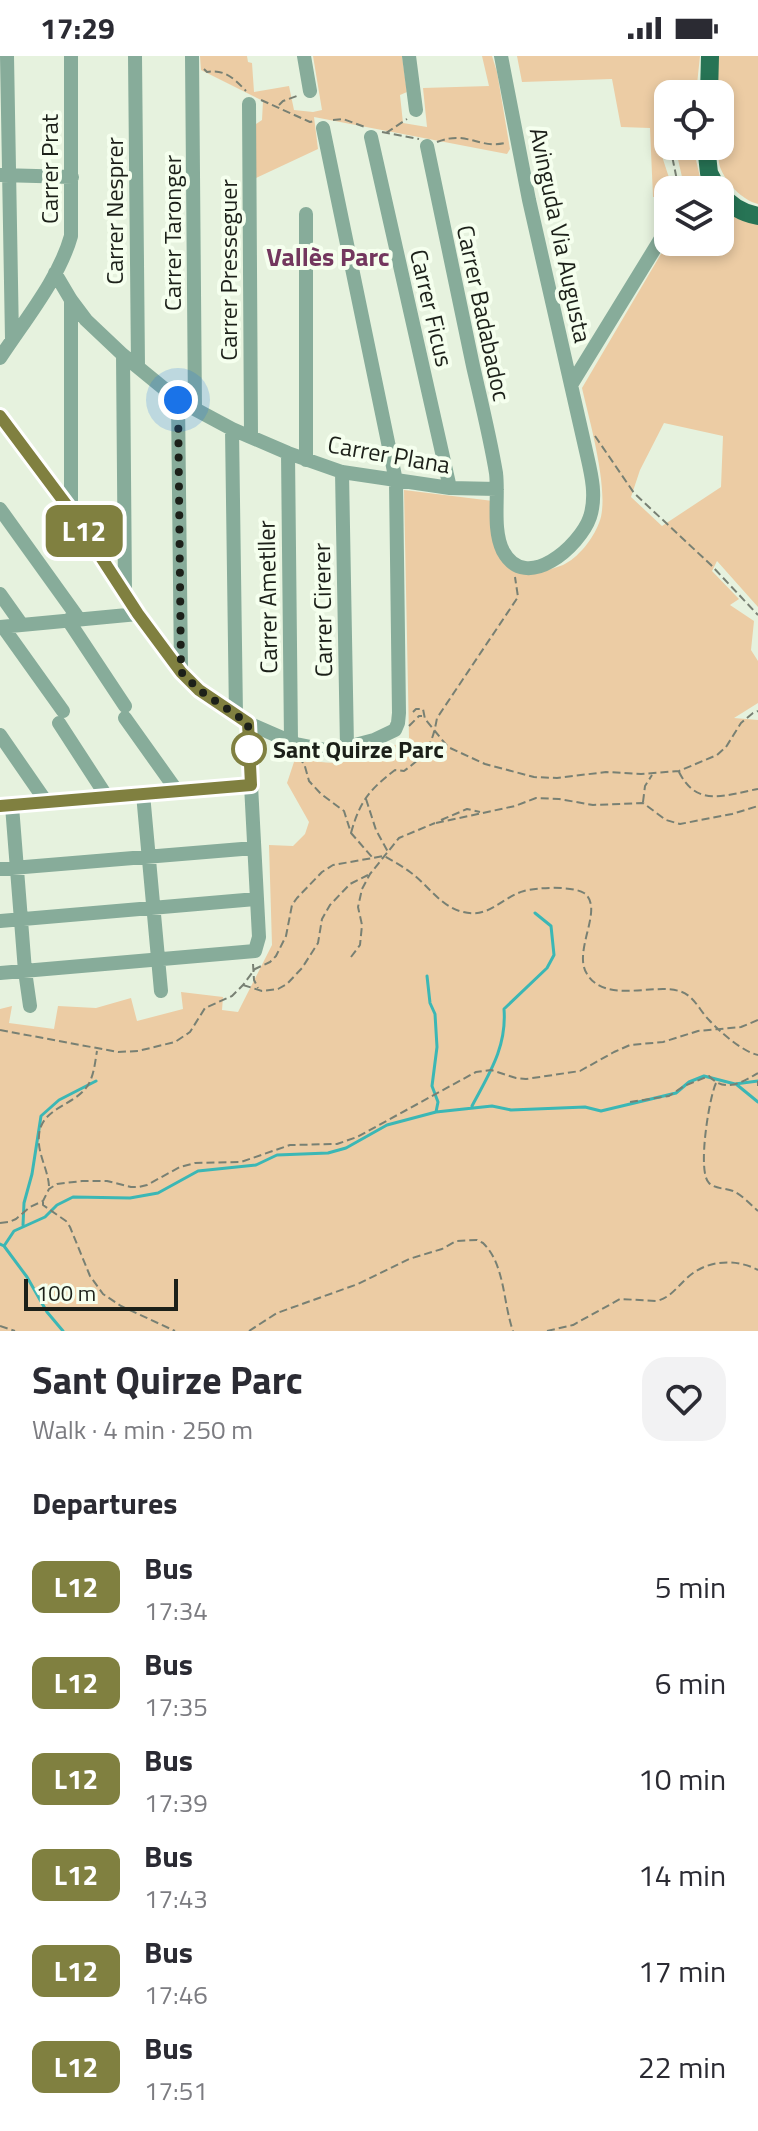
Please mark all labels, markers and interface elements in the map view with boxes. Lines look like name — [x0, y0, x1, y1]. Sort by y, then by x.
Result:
text: 17:29 — [40, 5, 115, 51]
map controls — [654, 80, 734, 256]
button: locate — [654, 80, 734, 160]
street label: Carrer Prat — [31, 113, 67, 224]
street label: Avinguda Via Augusta — [521, 124, 601, 346]
street label: Carrer Nesprer — [96, 137, 132, 285]
street label: Carrer Taronger — [154, 155, 190, 311]
button: layers — [654, 176, 734, 256]
street label: Carrer Presseguer — [210, 179, 246, 361]
street label: Carrer Badabadoc — [448, 222, 520, 404]
district label: Vallès Parc — [266, 237, 390, 276]
street label: Carrer Ficus — [401, 246, 463, 370]
your location — [158, 380, 198, 420]
street label: Carrer Plana — [325, 426, 453, 482]
line badge: L12 — [38, 505, 130, 557]
text: L12 — [62, 509, 106, 552]
street label: Carrer Ametller — [248, 520, 286, 674]
street label: Carrer Cirerer — [303, 543, 341, 677]
place label: Sant Quirze Parc — [273, 731, 444, 767]
marker: Sant Quirze Parc — [232, 732, 266, 766]
scale bar — [24, 1275, 178, 1311]
text: 100 m — [36, 1276, 96, 1310]
text: Sant Quirze Parc — [32, 1351, 303, 1409]
button: heart — [642, 1357, 726, 1441]
text: Walk · 4 min · 250 m — [32, 1410, 253, 1449]
text: Departures — [32, 1480, 177, 1526]
text: Bus — [144, 1545, 193, 1591]
text: 5 min — [655, 1564, 726, 1610]
text: L12 — [54, 1565, 98, 1608]
text: 17:34 — [144, 1591, 208, 1630]
text: Bus — [144, 1641, 193, 1687]
text: 6 min — [655, 1660, 726, 1706]
text: L12 — [54, 1661, 98, 1704]
text: 17:35 — [144, 1687, 208, 1726]
text: Bus — [144, 1737, 193, 1783]
text: 10 min — [638, 1756, 726, 1802]
text: L12 — [54, 1757, 98, 1800]
text: 17:39 — [144, 1783, 208, 1822]
text: Bus — [144, 1833, 193, 1879]
text: 14 min — [638, 1852, 726, 1898]
text: L12 — [54, 1853, 98, 1896]
text: 17:43 — [144, 1879, 208, 1918]
text: Bus — [144, 1929, 193, 1975]
text: 17 min — [638, 1948, 726, 1994]
text: L12 — [54, 1949, 98, 1992]
text: 17:46 — [144, 1975, 208, 2014]
text: Bus — [144, 2025, 193, 2071]
text: 22 min — [638, 2044, 726, 2090]
text: L12 — [54, 2045, 98, 2088]
text: 17:51 — [144, 2071, 208, 2110]

